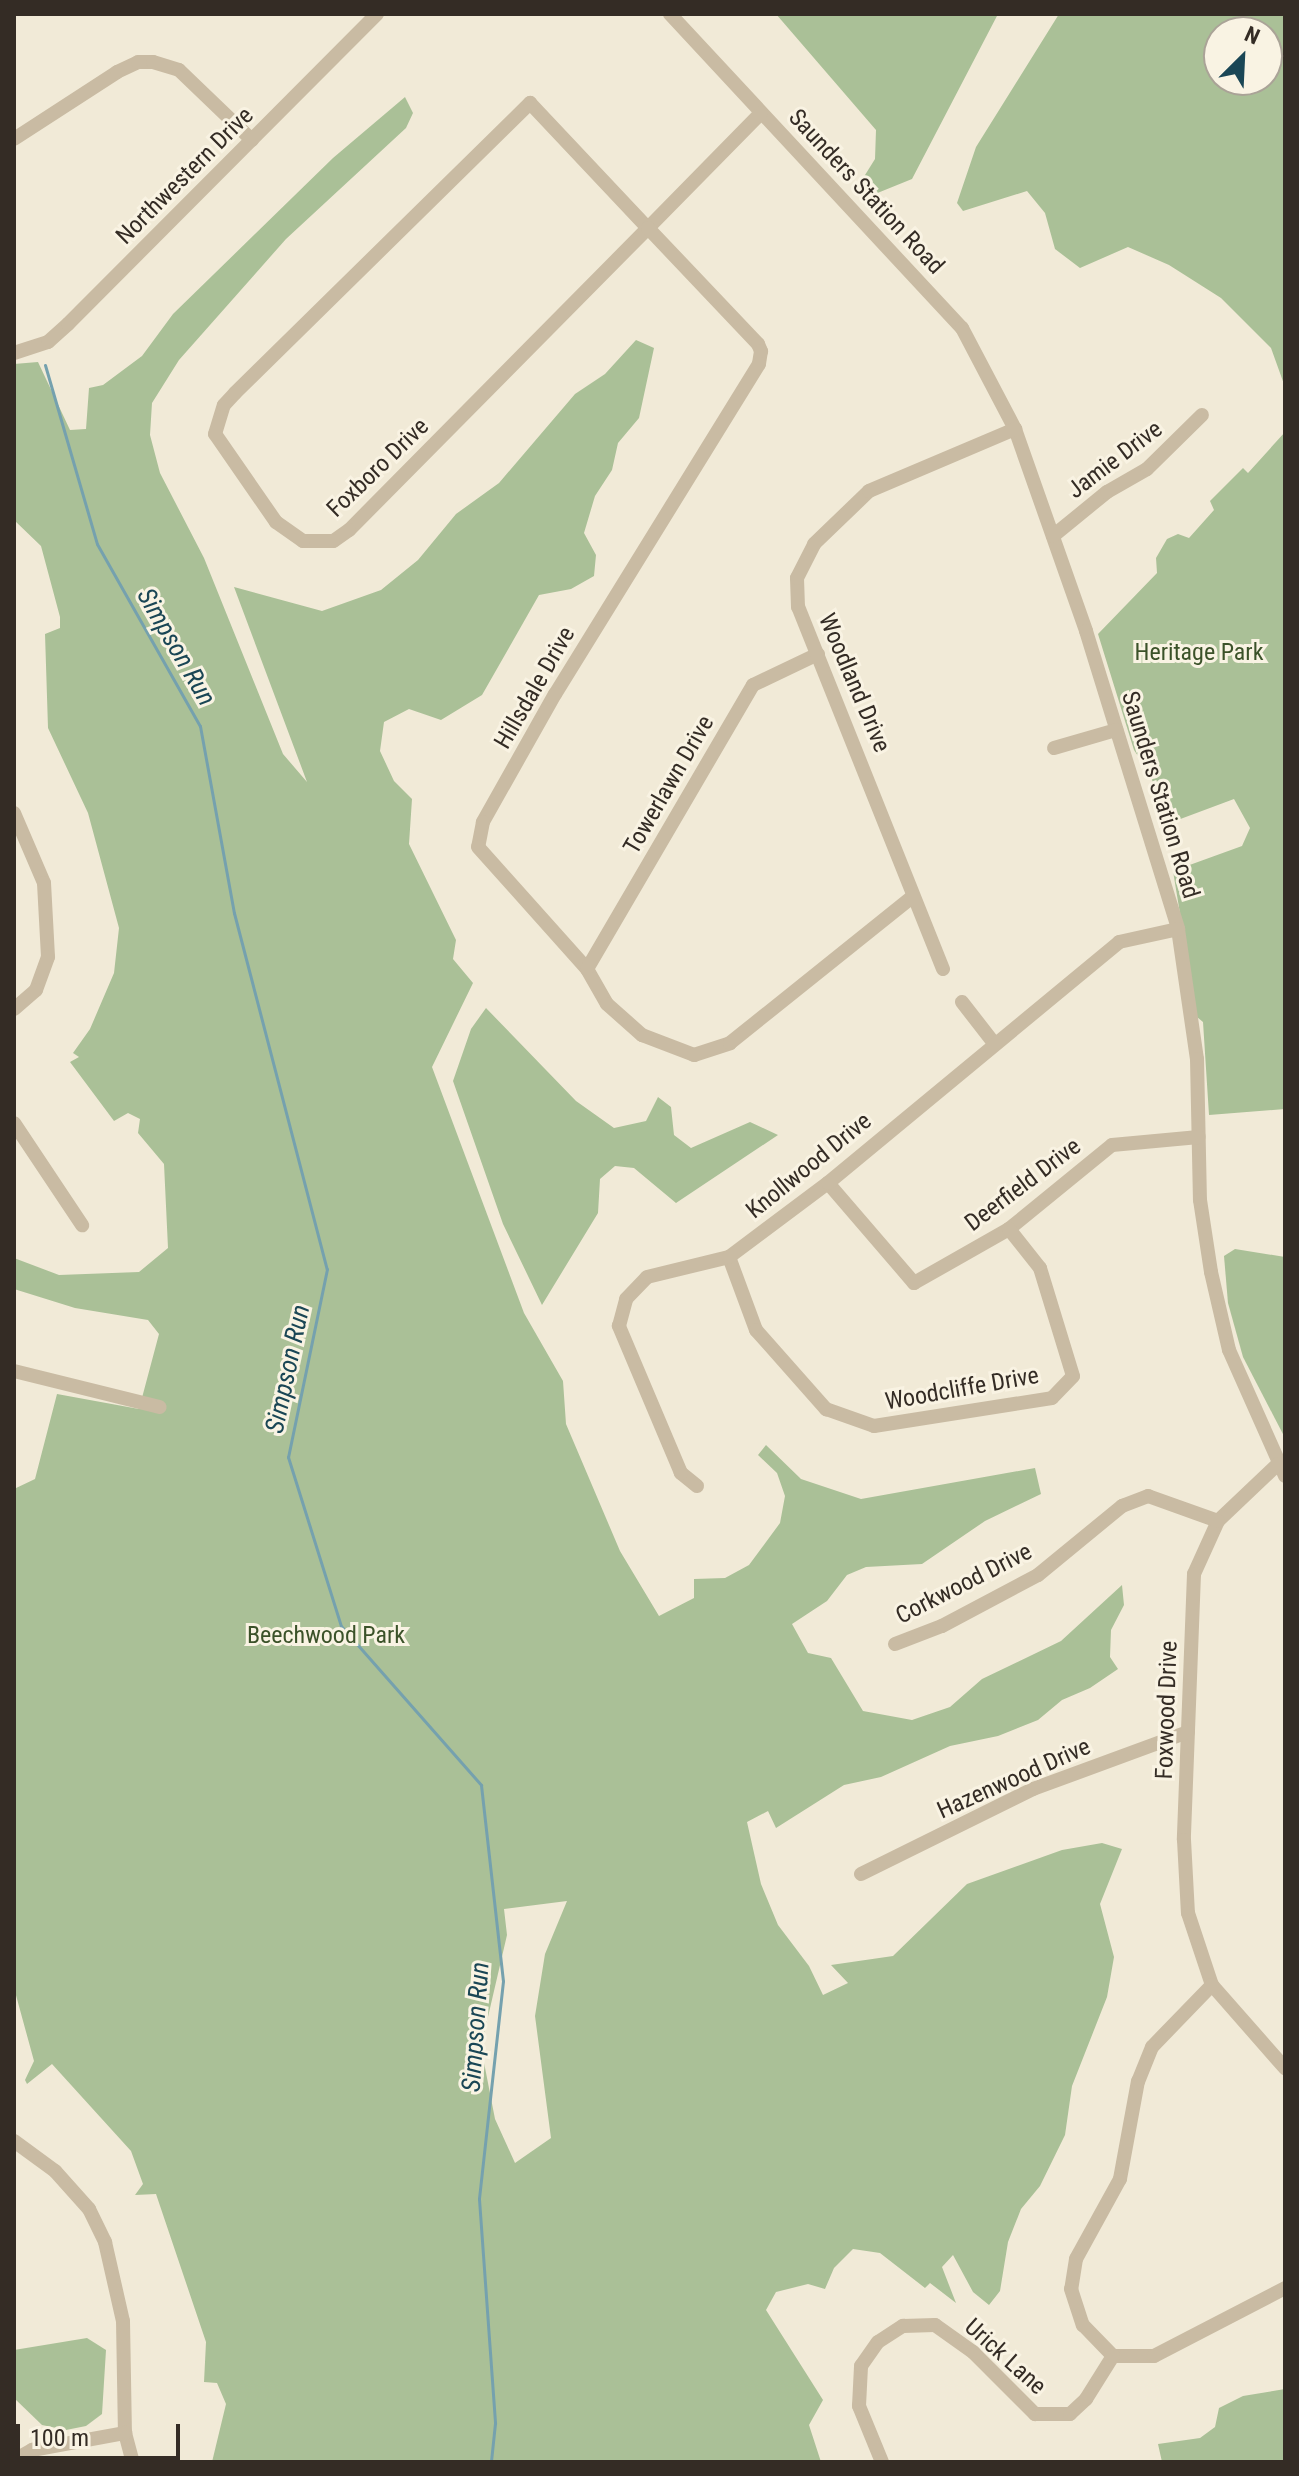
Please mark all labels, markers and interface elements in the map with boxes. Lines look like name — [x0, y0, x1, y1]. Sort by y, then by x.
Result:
north arrow — [1203, 16, 1283, 96]
text: N — [1241, 21, 1263, 50]
street label: Northwestern Drive — [110, 101, 260, 251]
street label: Saunders Station Road — [782, 104, 950, 280]
street label: Foxboro Drive — [321, 412, 435, 524]
street label: Jamie Drive — [1062, 415, 1168, 505]
water label: Simpson Run — [130, 583, 222, 711]
street label: Woodland Drive — [812, 609, 896, 757]
street label: Hillsdale Drive — [489, 622, 581, 754]
park label: Heritage Park — [1135, 639, 1263, 667]
street label: Saunders Station Road — [1115, 688, 1205, 902]
street label: Towerlawn Drive — [618, 711, 720, 859]
street label: Knollwood Drive — [741, 1107, 877, 1225]
street label: Deerfield Drive — [959, 1132, 1087, 1238]
water label: Simpson Run — [259, 1302, 317, 1436]
street label: Woodcliffe Drive — [883, 1361, 1041, 1417]
street label: Corkwood Drive — [891, 1537, 1037, 1631]
park label: Beechwood Park — [247, 1622, 405, 1650]
street label: Foxwood Drive — [1150, 1640, 1184, 1780]
street label: Hazenwood Drive — [933, 1732, 1095, 1826]
water label: Simpson Run — [456, 1961, 496, 2093]
street label: Urick Lane — [958, 2313, 1052, 2401]
scale bar — [20, 2408, 184, 2458]
text: 100 m — [30, 2424, 89, 2452]

